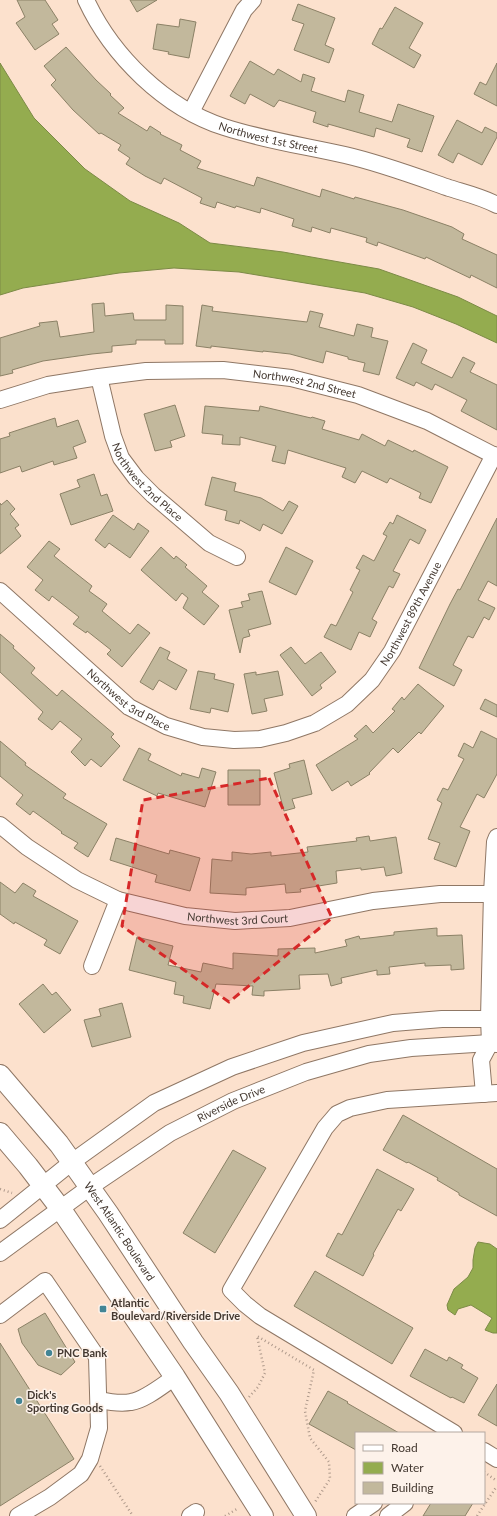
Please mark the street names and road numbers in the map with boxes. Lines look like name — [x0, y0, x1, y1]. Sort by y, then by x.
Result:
street label: Northwest 1st Street — [217, 119, 319, 155]
street label: Northwest 2nd Street — [252, 367, 357, 400]
street label: Northwest 2nd Place — [110, 441, 186, 524]
street label: Northwest 89th Avenue — [377, 559, 444, 668]
street label: Northwest 3rd Place — [85, 666, 172, 733]
street label: Northwest 3rd Court — [186, 909, 288, 927]
street label: Riverside Drive — [195, 1082, 267, 1124]
street label: West Atlantic Boulevard — [82, 1179, 158, 1283]

